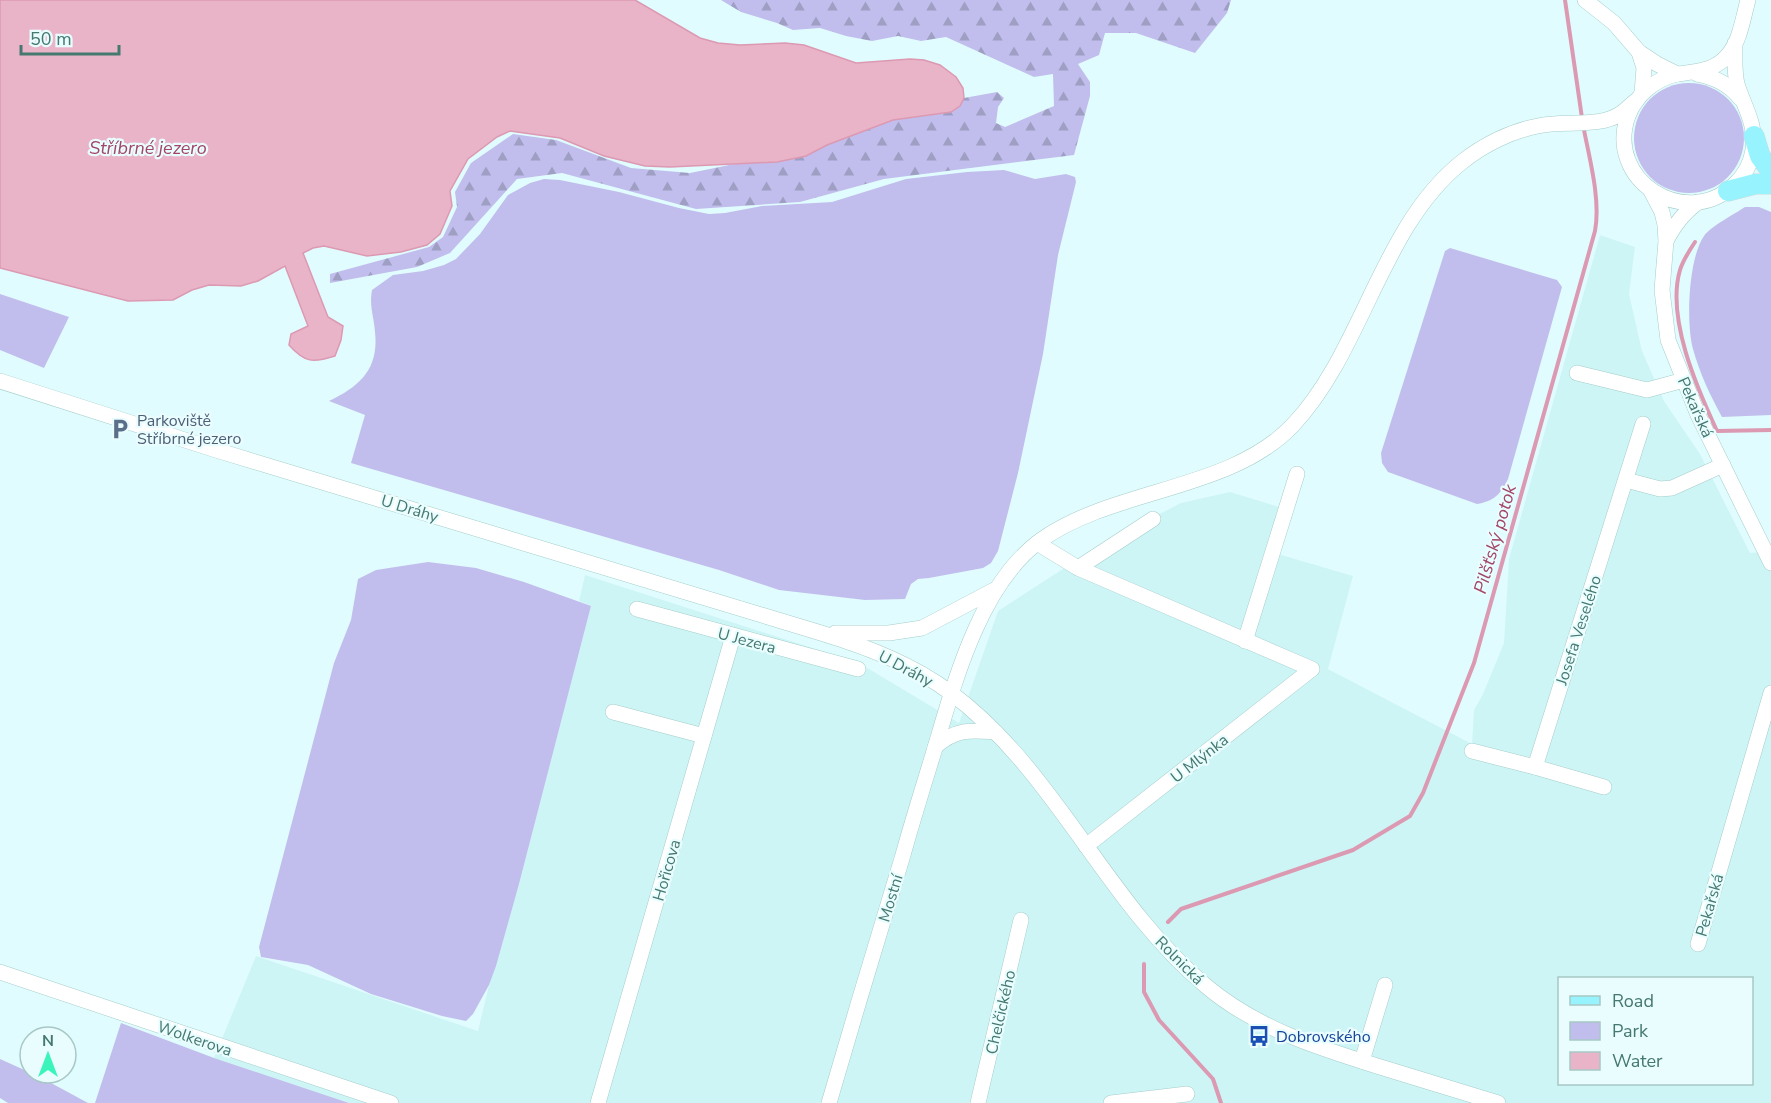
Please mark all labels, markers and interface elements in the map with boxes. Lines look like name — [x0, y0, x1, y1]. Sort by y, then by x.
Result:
scale bar — [21, 18, 118, 56]
text: 50 m — [30, 27, 72, 51]
water label: Stříbrné jezero — [89, 136, 207, 160]
street label: Pekařská — [1672, 373, 1718, 441]
place label: Parkoviště Stříbrné jezero — [137, 410, 241, 450]
parking icon: Parkoviště Stříbrné jezero — [108, 417, 132, 441]
water label: Pilšťský potok — [1468, 481, 1522, 596]
street label: U Dráhy — [378, 490, 442, 528]
street label: Josefa Veselého — [1551, 573, 1607, 689]
street label: U Jezera — [715, 623, 778, 659]
street label: U Dráhy — [874, 645, 937, 693]
street label: U Mlýnka — [1166, 729, 1233, 788]
street label: Hořicova — [648, 837, 686, 904]
street label: Mostní — [873, 871, 909, 925]
street label: Pekařská — [1691, 871, 1729, 939]
street label: Rolnická — [1150, 931, 1209, 990]
street label: Chelčického — [981, 968, 1021, 1057]
legend — [1558, 977, 1753, 1085]
text: Road — [1612, 989, 1654, 1013]
street label: Wolkerova — [154, 1016, 235, 1062]
text: Park — [1612, 1019, 1649, 1043]
bus stop icon: Dobrovského — [1247, 1024, 1271, 1048]
north arrow — [18, 1025, 78, 1085]
place label: Dobrovského — [1276, 1026, 1371, 1048]
text: N — [42, 1030, 54, 1052]
text: Water — [1612, 1049, 1663, 1073]

